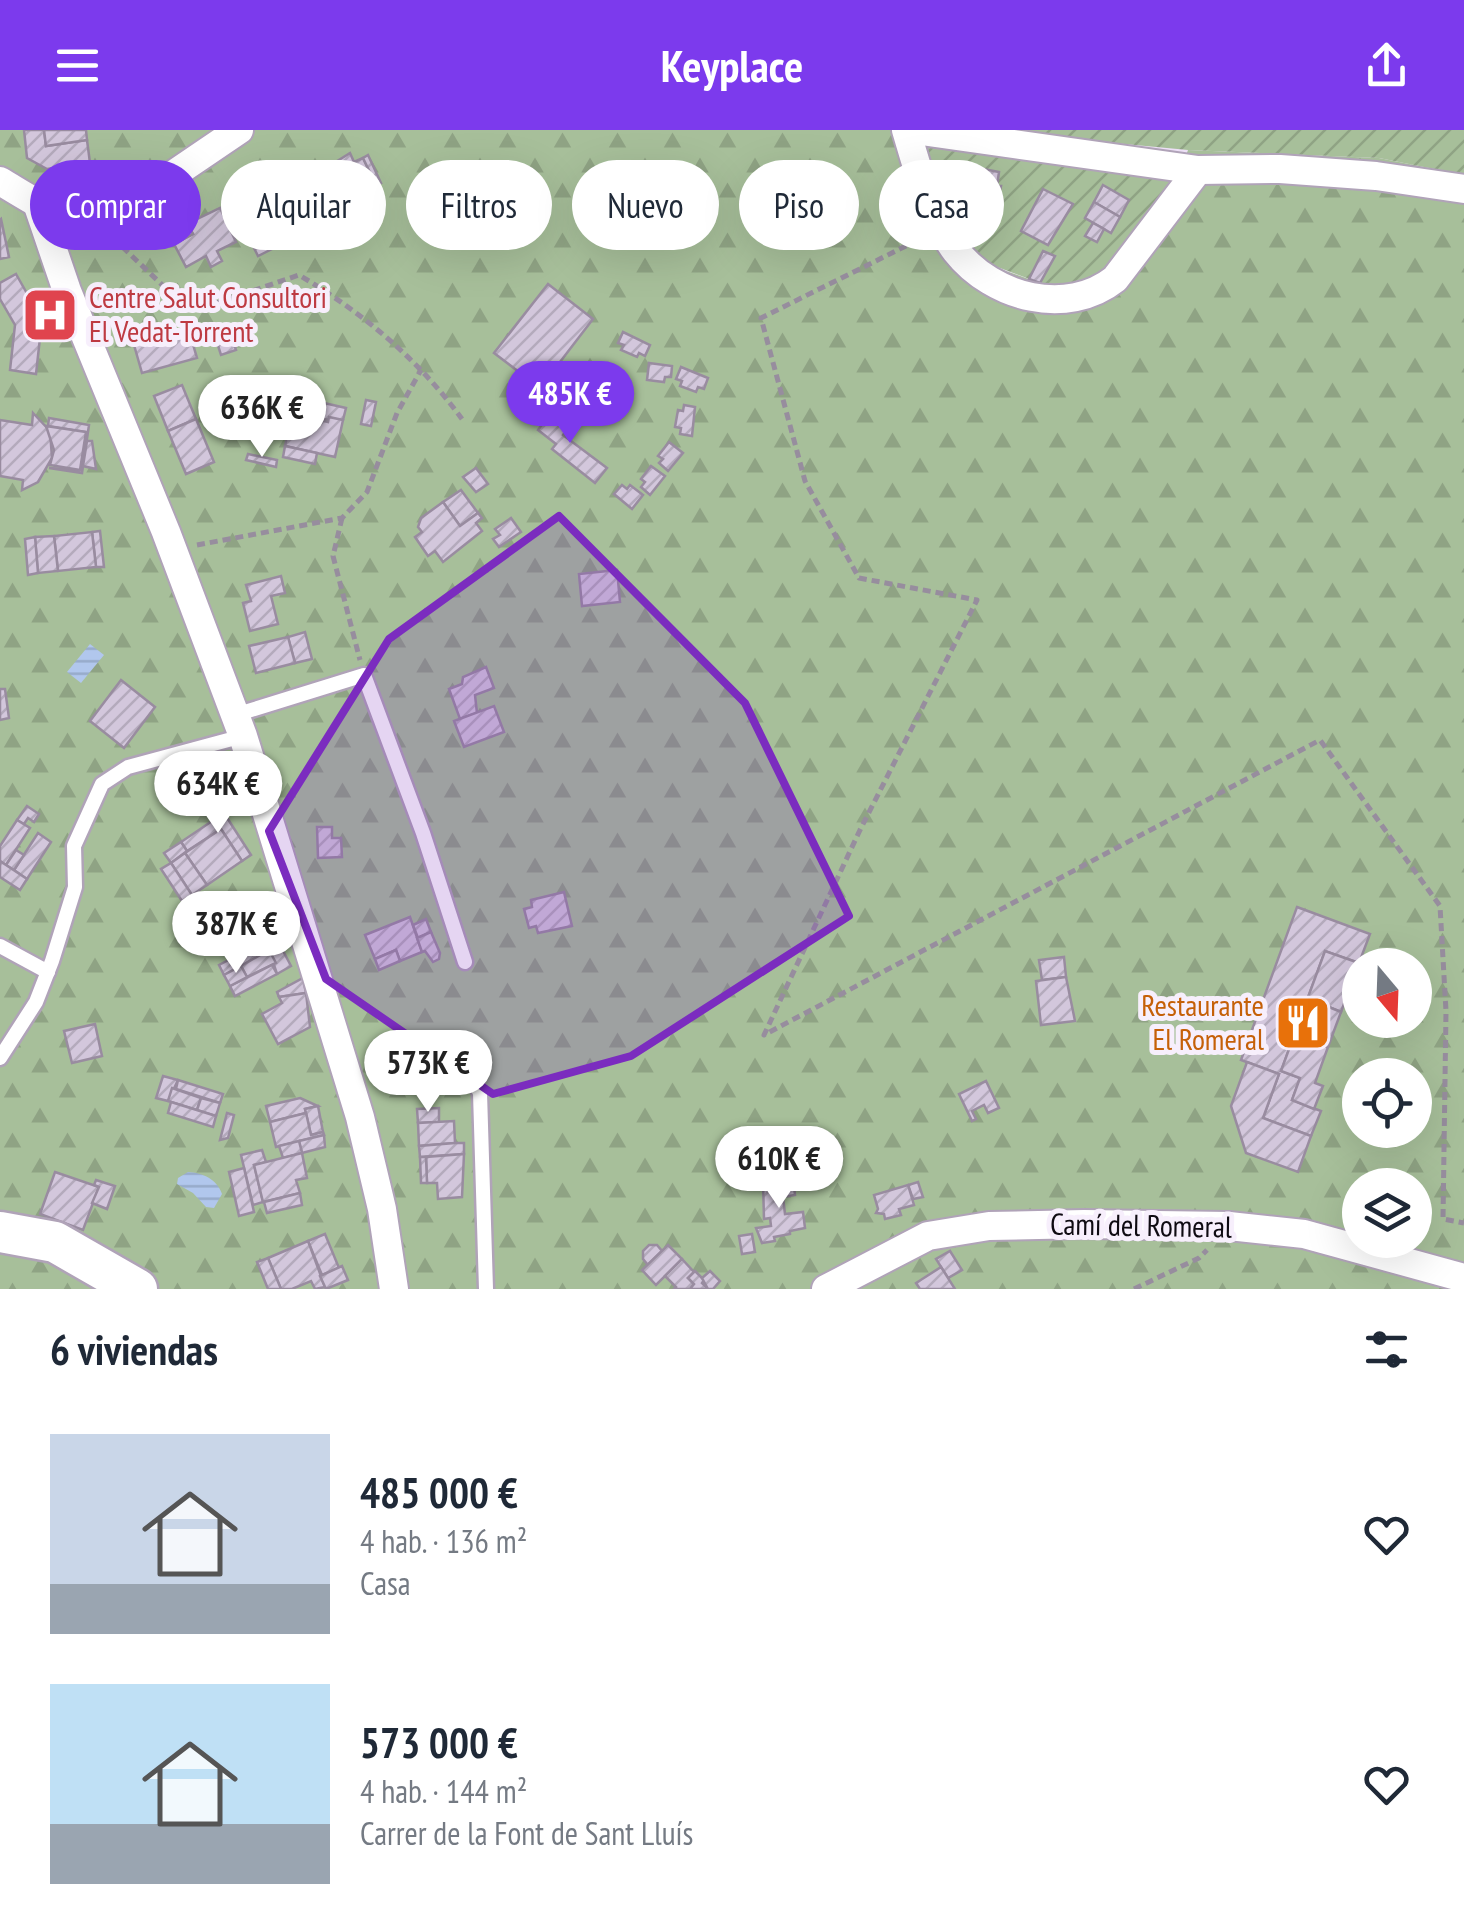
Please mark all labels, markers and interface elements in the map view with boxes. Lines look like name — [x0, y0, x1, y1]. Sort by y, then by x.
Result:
text: Keyplace — [661, 36, 803, 94]
icon: menu — [50, 38, 105, 93]
icon: share — [1359, 38, 1414, 93]
chip: Comprar — [30, 160, 201, 250]
chip: Alquilar — [221, 160, 386, 250]
chip: Filtros — [406, 160, 552, 250]
chip: Nuevo — [572, 160, 719, 250]
chip: Piso — [739, 160, 859, 250]
chip: Casa — [879, 160, 1004, 250]
place label: Centre Salut Consultori El Vedat-Torrent — [89, 277, 327, 350]
hospital icon: Centre Salut Consultori El Vedat-Torrent — [20, 285, 80, 345]
pin: 485K € — [489, 361, 651, 446]
text: 485K € — [528, 372, 612, 414]
pin: 636K € — [181, 375, 343, 460]
text: 636K € — [220, 386, 304, 428]
pin: 634K € — [137, 751, 299, 836]
text: 634K € — [176, 762, 260, 804]
pin: 387K € — [155, 891, 317, 976]
text: 387K € — [194, 902, 278, 944]
north arrow — [1342, 948, 1432, 1038]
map controls — [1342, 948, 1432, 1258]
place label: Restaurante El Romeral — [1141, 985, 1264, 1058]
restaurant icon: Restaurante El Romeral — [1273, 993, 1333, 1053]
pin: 573K € — [347, 1030, 509, 1115]
text: 573K € — [386, 1041, 470, 1083]
button: locate — [1342, 1058, 1432, 1148]
pin: 610K € — [698, 1126, 860, 1211]
text: 610K € — [737, 1137, 821, 1179]
button: layers — [1342, 1168, 1432, 1258]
street label: Camí del Romeral — [1050, 1203, 1232, 1246]
text: 6 viviendas — [50, 1322, 218, 1377]
icon: filters — [1359, 1322, 1414, 1377]
text: 485 000 € — [360, 1465, 518, 1520]
icon: home — [130, 1474, 250, 1594]
icon: heart — [1359, 1507, 1414, 1562]
text: 4 hab. · 136 m² — [360, 1520, 527, 1562]
text: Casa — [360, 1562, 411, 1604]
text: 573 000 € — [360, 1715, 518, 1770]
icon: home — [130, 1724, 250, 1844]
icon: heart — [1359, 1757, 1414, 1812]
text: 4 hab. · 144 m² — [360, 1770, 527, 1812]
text: Carrer de la Font de Sant Lluís — [360, 1812, 693, 1854]

